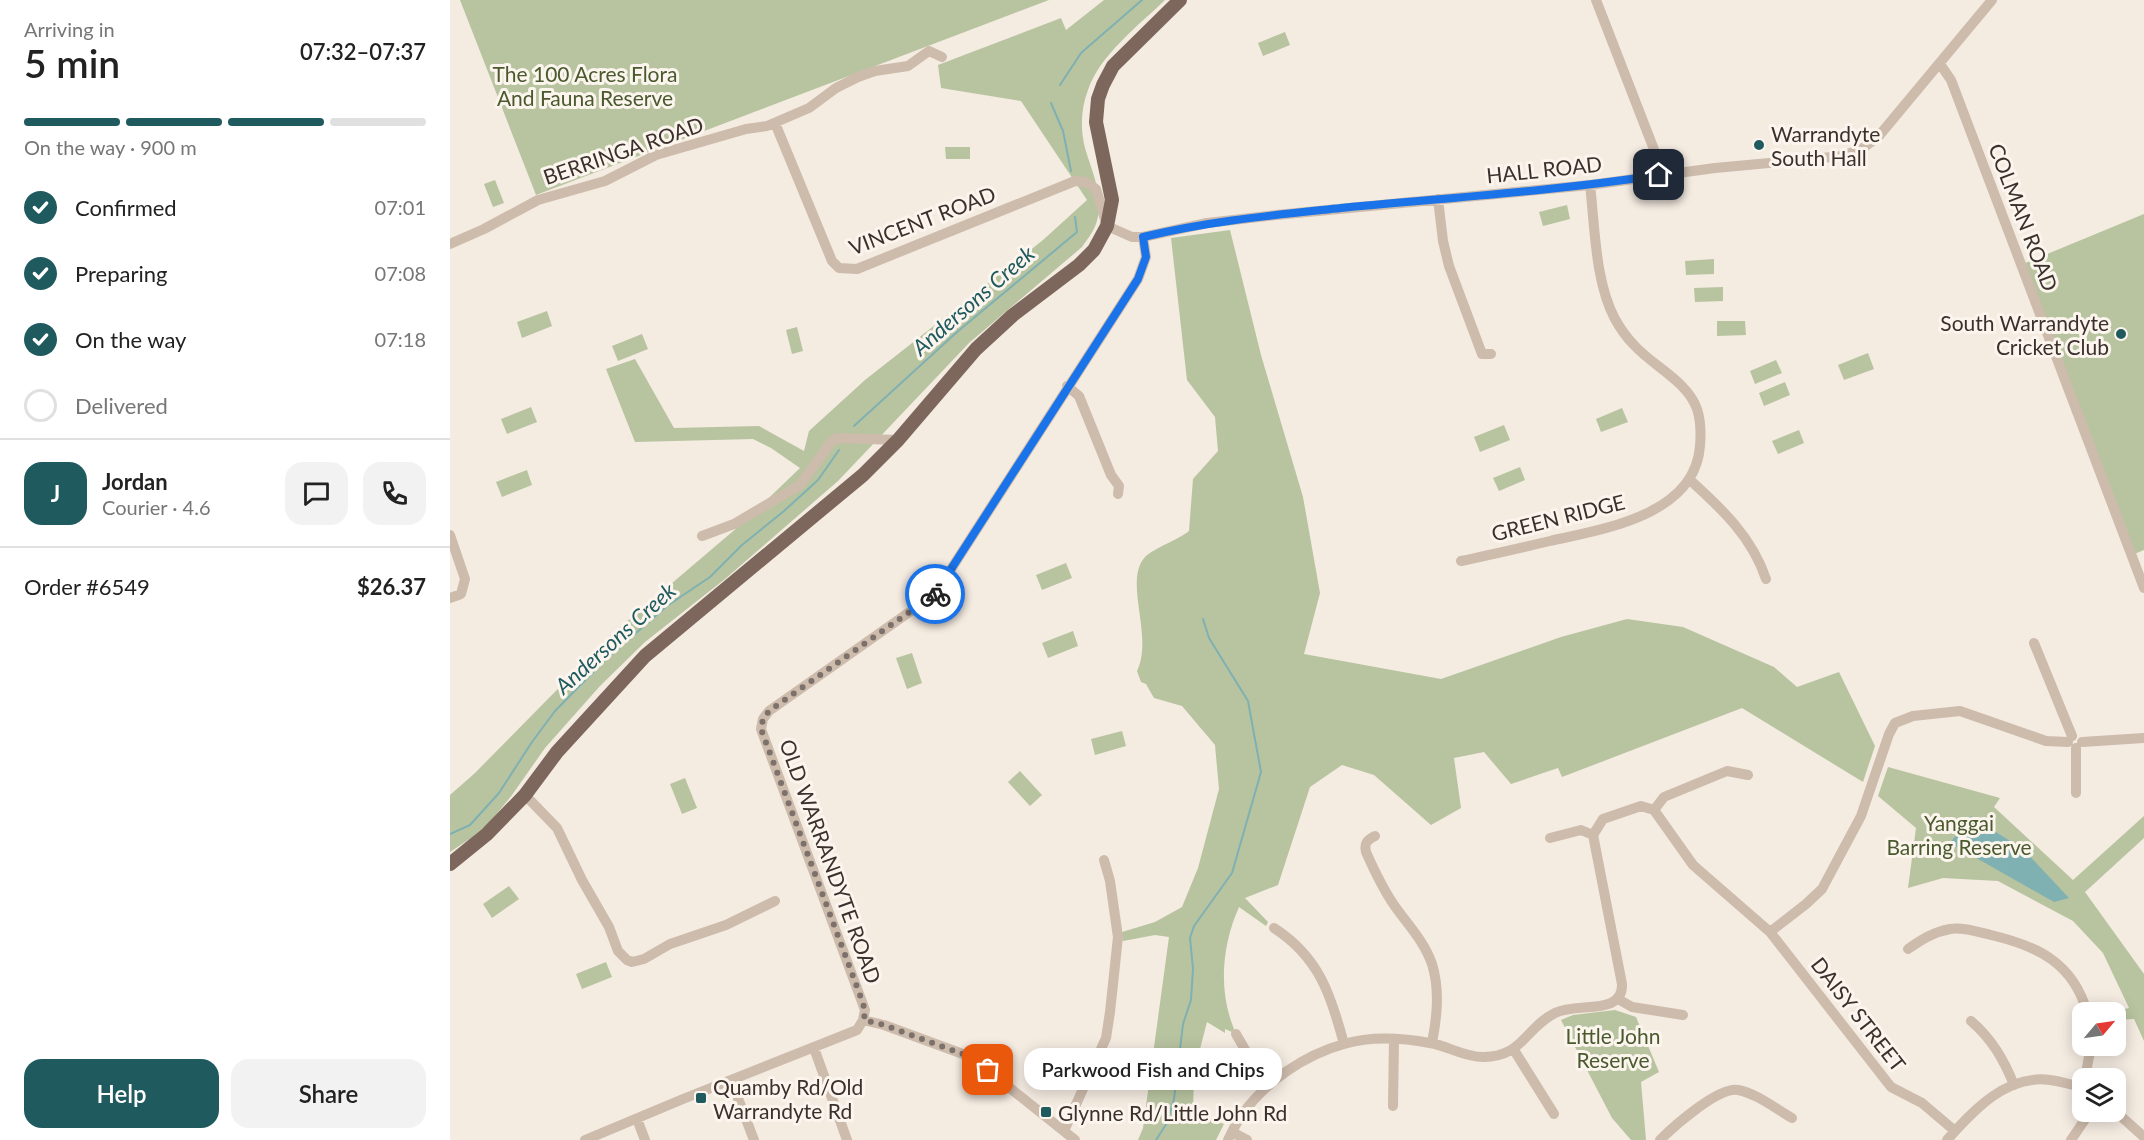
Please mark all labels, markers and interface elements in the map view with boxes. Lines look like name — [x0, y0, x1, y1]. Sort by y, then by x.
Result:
text: Arriving in — [24, 17, 115, 41]
text: 07:32–07:37 — [300, 38, 426, 65]
text: 5 min — [24, 40, 120, 86]
park label: The 100 Acres Flora And Fauna Reserve — [493, 61, 677, 110]
street label: BERRINGA ROAD — [540, 111, 706, 189]
place label: Warrandyte South Hall — [1771, 121, 1880, 170]
text: On the way · 900 m — [24, 135, 197, 159]
marker: Warrandyte South Hall — [1752, 138, 1766, 152]
street label: COLMAN ROAD — [1984, 140, 2064, 294]
pin — [1633, 149, 1684, 200]
street label: HALL ROAD — [1485, 150, 1603, 188]
icon: home — [1642, 158, 1675, 191]
street label: VINCENT ROAD — [845, 181, 999, 259]
icon: check — [24, 191, 57, 224]
text: Confirmed — [75, 194, 177, 221]
text: 07:01 — [375, 195, 426, 219]
water label: Andersons Creek — [906, 239, 1040, 361]
icon: check — [24, 257, 57, 290]
text: Preparing — [75, 260, 167, 287]
text: 07:08 — [375, 261, 426, 285]
place label: South Warrandyte Cricket Club — [1940, 310, 2109, 359]
icon: check — [24, 323, 57, 356]
text: On the way — [75, 326, 186, 353]
text: 07:18 — [375, 327, 426, 351]
marker: South Warrandyte Cricket Club — [2114, 327, 2128, 341]
text: Delivered — [75, 392, 168, 419]
button: chat — [285, 462, 348, 525]
button: phone — [363, 462, 426, 525]
text: Jordan — [102, 468, 168, 495]
text: J — [51, 480, 60, 507]
street label: GREEN RIDGE — [1489, 488, 1627, 546]
text: Courier · 4.6 — [102, 495, 211, 519]
courier — [905, 564, 965, 624]
text: Order #6549 — [24, 573, 150, 600]
text: $26.37 — [357, 573, 426, 600]
water label: Andersons Creek — [548, 576, 681, 700]
icon: bike — [919, 578, 952, 611]
street label: OLD WARRANDYTE ROAD — [775, 735, 887, 987]
park label: Yanggai Barring Reserve — [1886, 810, 2032, 859]
street label: DAISY STREET — [1807, 952, 1912, 1077]
north arrow — [2072, 1002, 2126, 1056]
map controls — [2072, 1002, 2126, 1122]
park label: Little John Reserve — [1566, 1023, 1660, 1072]
pin — [962, 1044, 1013, 1095]
callout: Parkwood Fish and Chips — [1024, 1049, 1282, 1091]
icon: bag — [971, 1053, 1004, 1086]
text: Parkwood Fish and Chips — [1042, 1057, 1264, 1081]
button: Help — [24, 1059, 219, 1128]
button: Share — [231, 1059, 426, 1128]
button: layers — [2072, 1068, 2126, 1122]
place label: Quamby Rd/Old Warrandyte Rd — [713, 1074, 863, 1123]
marker: Quamby Rd/Old Warrandyte Rd — [694, 1091, 708, 1105]
place label: Glynne Rd/Little John Rd — [1058, 1100, 1287, 1125]
marker: Glynne Rd/Little John Rd — [1039, 1105, 1053, 1119]

